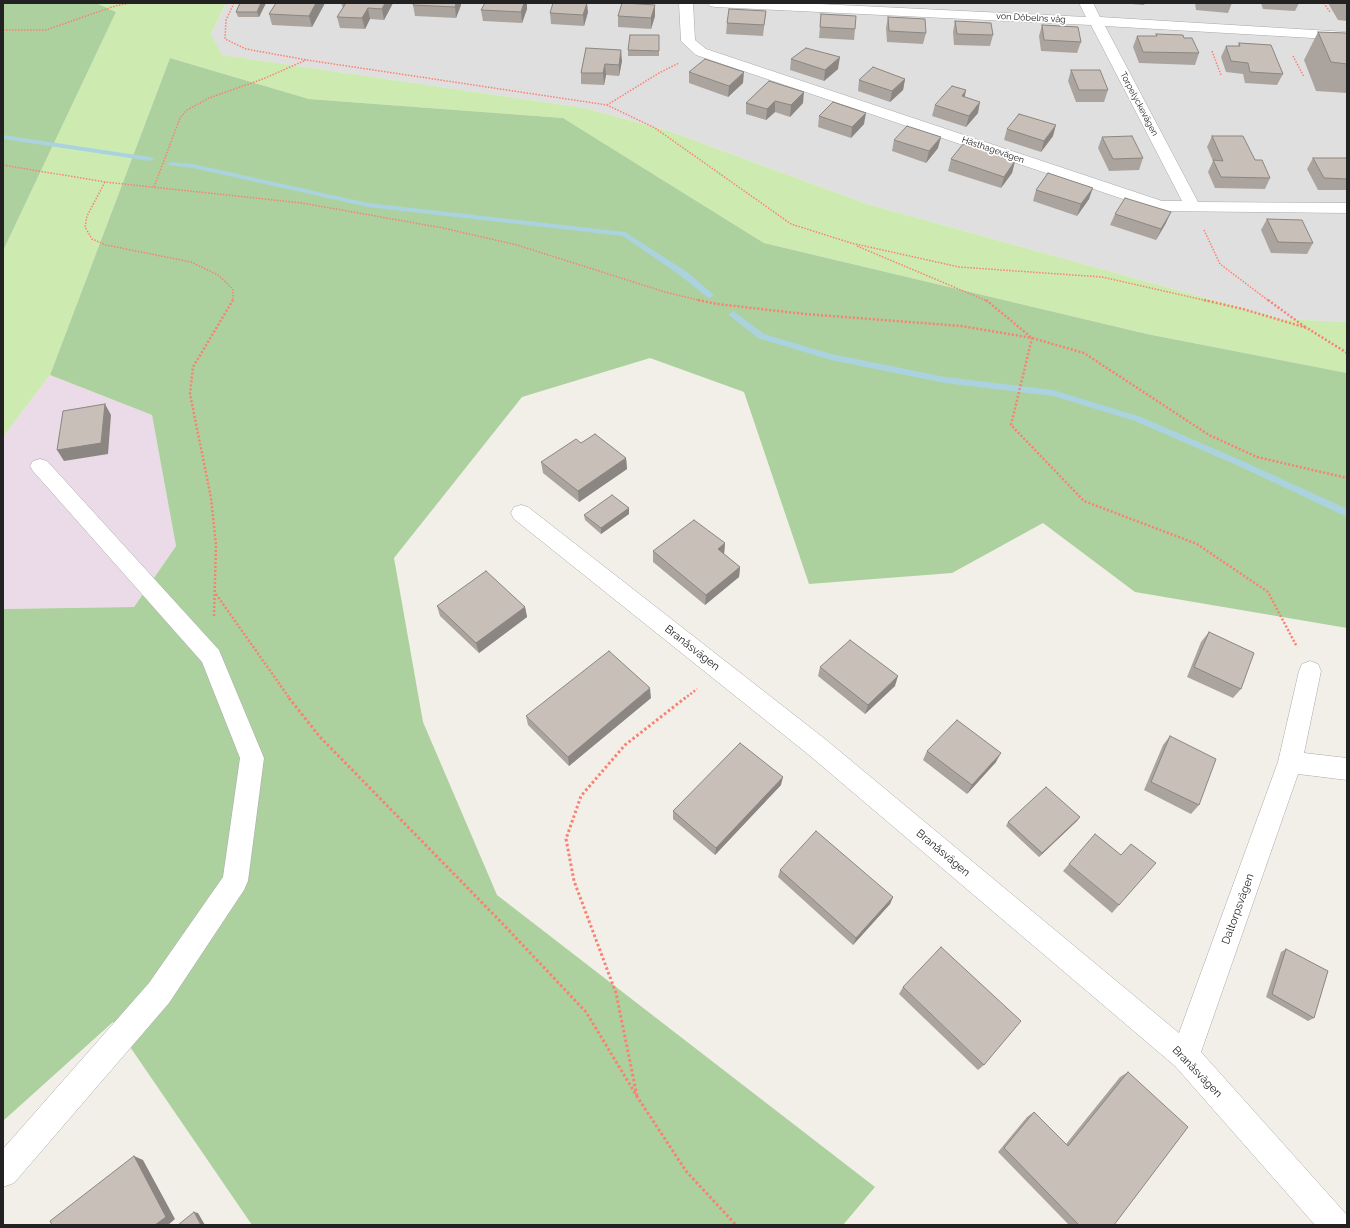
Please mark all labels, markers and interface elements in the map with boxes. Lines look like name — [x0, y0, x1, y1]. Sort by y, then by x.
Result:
street label: von Döbelns väg — [996, 11, 1066, 25]
street label: Torpelyckevägen — [1118, 70, 1160, 138]
street label: Hästhagevägen — [960, 134, 1026, 166]
street label: Branåsvägen — [662, 622, 722, 674]
street label: Branåsvägen — [913, 827, 973, 879]
street label: Daltorpsvägen — [1219, 872, 1257, 946]
street label: Branåsvägen — [1169, 1044, 1225, 1100]

